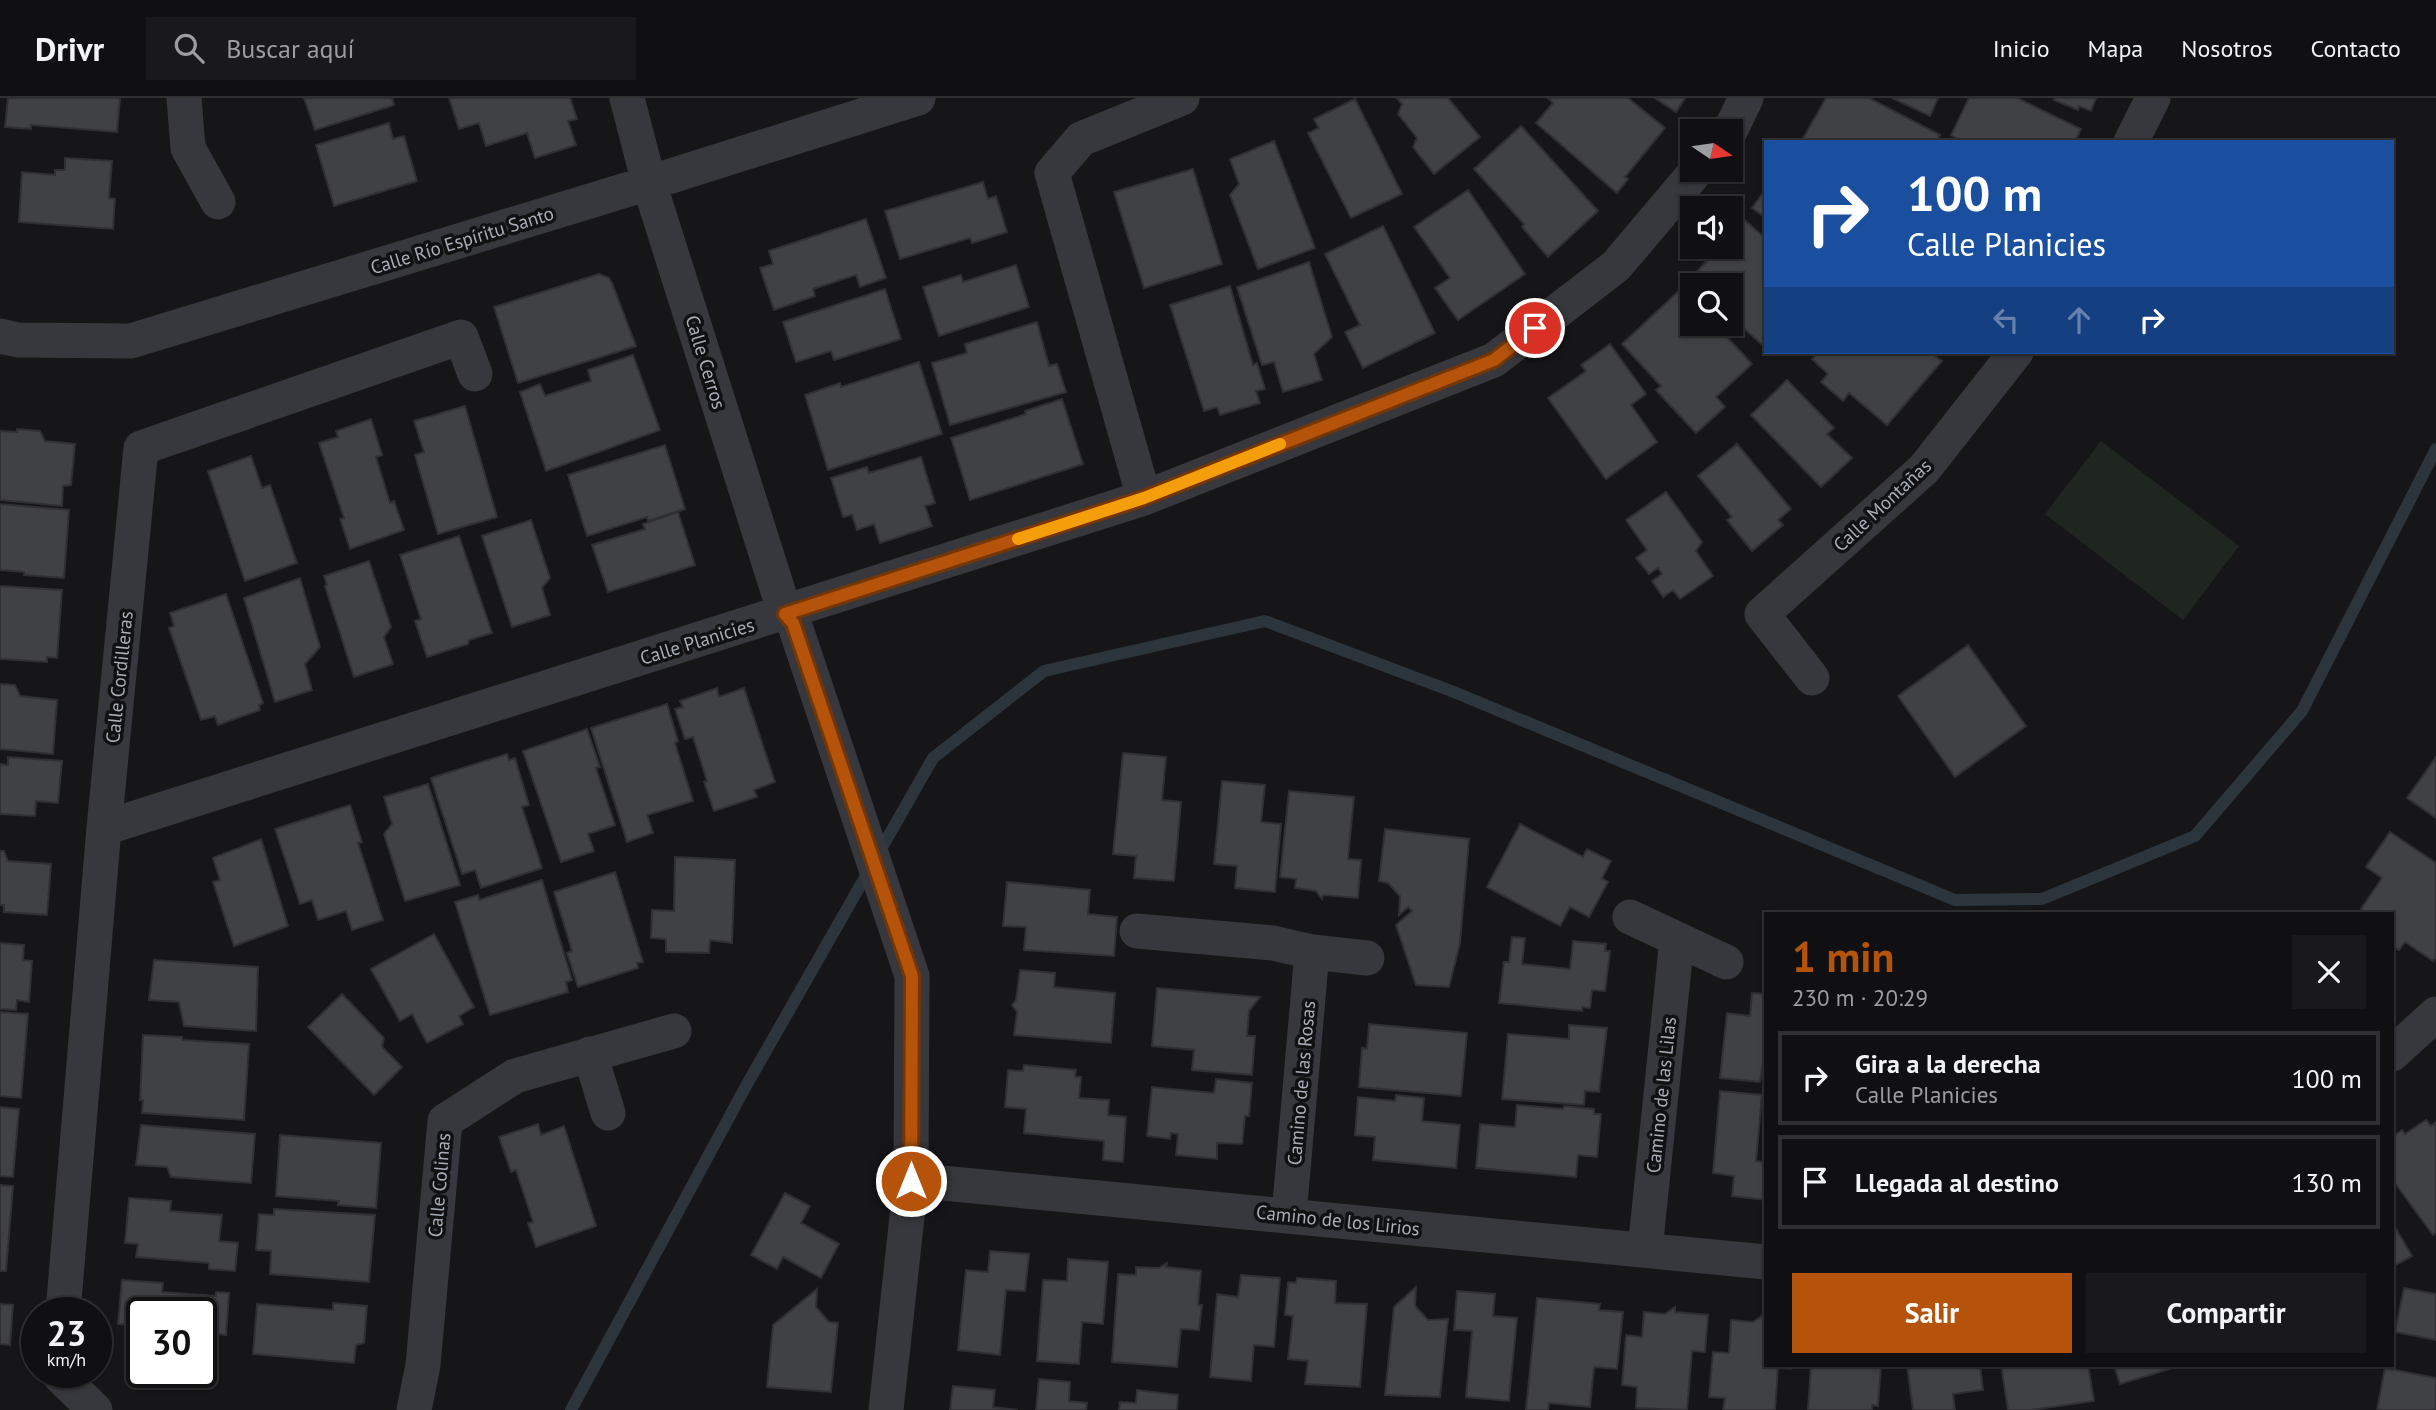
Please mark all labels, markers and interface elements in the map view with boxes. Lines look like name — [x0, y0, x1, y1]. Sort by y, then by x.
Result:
search box — [146, 17, 636, 80]
text: Drivr — [35, 27, 104, 70]
icon: search — [170, 29, 208, 67]
text: Buscar aquí — [226, 32, 355, 65]
text: Inicio — [1993, 33, 2050, 64]
text: Mapa — [2088, 33, 2143, 64]
text: Nosotros — [2181, 33, 2273, 64]
text: Contacto — [2311, 33, 2401, 64]
north arrow — [1680, 119, 1743, 182]
map controls — [1680, 119, 1743, 336]
text: 100 m — [1907, 161, 2042, 225]
icon: right — [1792, 168, 1883, 259]
button: sound — [1680, 196, 1743, 259]
street label: Calle Río Espíritu Santo — [367, 201, 557, 279]
text: Calle Planicies — [1907, 223, 2106, 265]
button: search — [1680, 273, 1743, 336]
pin — [1505, 298, 1565, 358]
icon: left — [1987, 301, 2025, 339]
icon: ahead — [2060, 301, 2098, 339]
icon: right — [2133, 301, 2171, 339]
icon: arrive — [1516, 309, 1554, 347]
street label: Calle Cerros — [680, 312, 732, 412]
street label: Calle Montañas — [1828, 454, 1936, 556]
street label: Calle Cordilleras — [100, 610, 138, 744]
street label: Calle Planicies — [637, 612, 757, 670]
text: 1 min — [1792, 929, 1894, 984]
button: close — [2292, 935, 2366, 1009]
text: 230 m · 20:29 — [1792, 983, 1928, 1012]
street label: Camino de las Rosas — [1282, 1000, 1320, 1166]
street label: Camino de las Lilas — [1641, 1016, 1681, 1174]
text: Gira a la derecha — [1855, 1047, 2041, 1080]
icon: right — [1796, 1059, 1834, 1097]
text: 100 m — [2291, 1062, 2362, 1095]
text: Calle Planicies — [1855, 1080, 1998, 1109]
street label: Calle Colinas — [422, 1132, 456, 1238]
position arrow — [874, 1144, 948, 1218]
icon: arrive — [1796, 1163, 1834, 1201]
text: Llegada al destino — [1855, 1166, 2059, 1199]
text: 130 m — [2291, 1166, 2362, 1199]
street label: Camino de los Lirios — [1255, 1199, 1421, 1241]
button: Salir — [1792, 1273, 2072, 1353]
button: Compartir — [2086, 1273, 2366, 1353]
speed limit sign: 30 — [126, 1297, 217, 1388]
text: 23 — [47, 1310, 86, 1356]
text: km/h — [47, 1348, 86, 1371]

